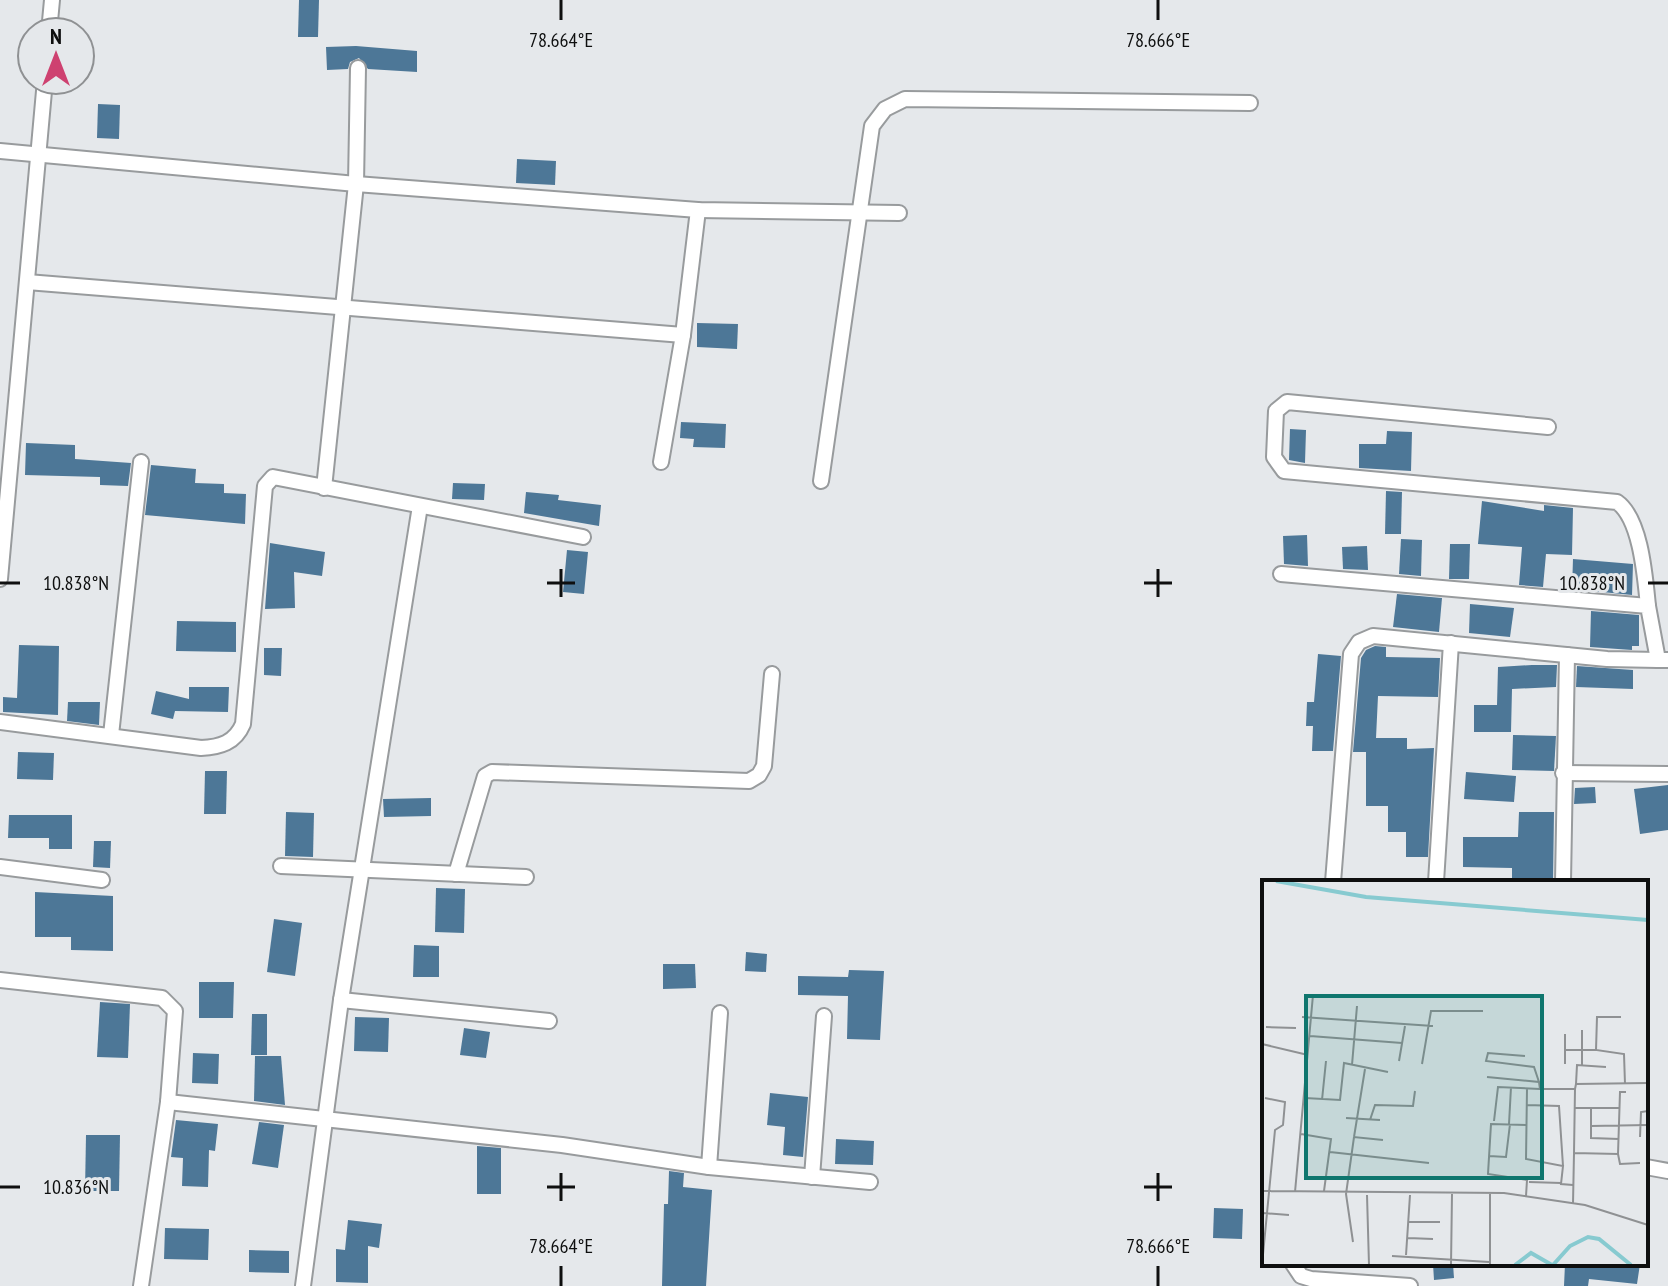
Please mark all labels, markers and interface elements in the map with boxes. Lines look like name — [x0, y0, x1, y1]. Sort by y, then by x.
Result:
north arrow — [16, 16, 96, 96]
text: N — [50, 22, 62, 50]
text: 78.664°E — [529, 27, 593, 53]
text: 78.666°E — [1126, 27, 1190, 53]
text: 10.838°N — [43, 570, 109, 596]
text: 10.838°N — [1559, 570, 1625, 596]
inset map — [1262, 880, 1648, 1266]
text: 10.836°N — [43, 1174, 109, 1200]
text: 78.664°E — [529, 1233, 593, 1259]
text: 78.666°E — [1126, 1233, 1190, 1259]

